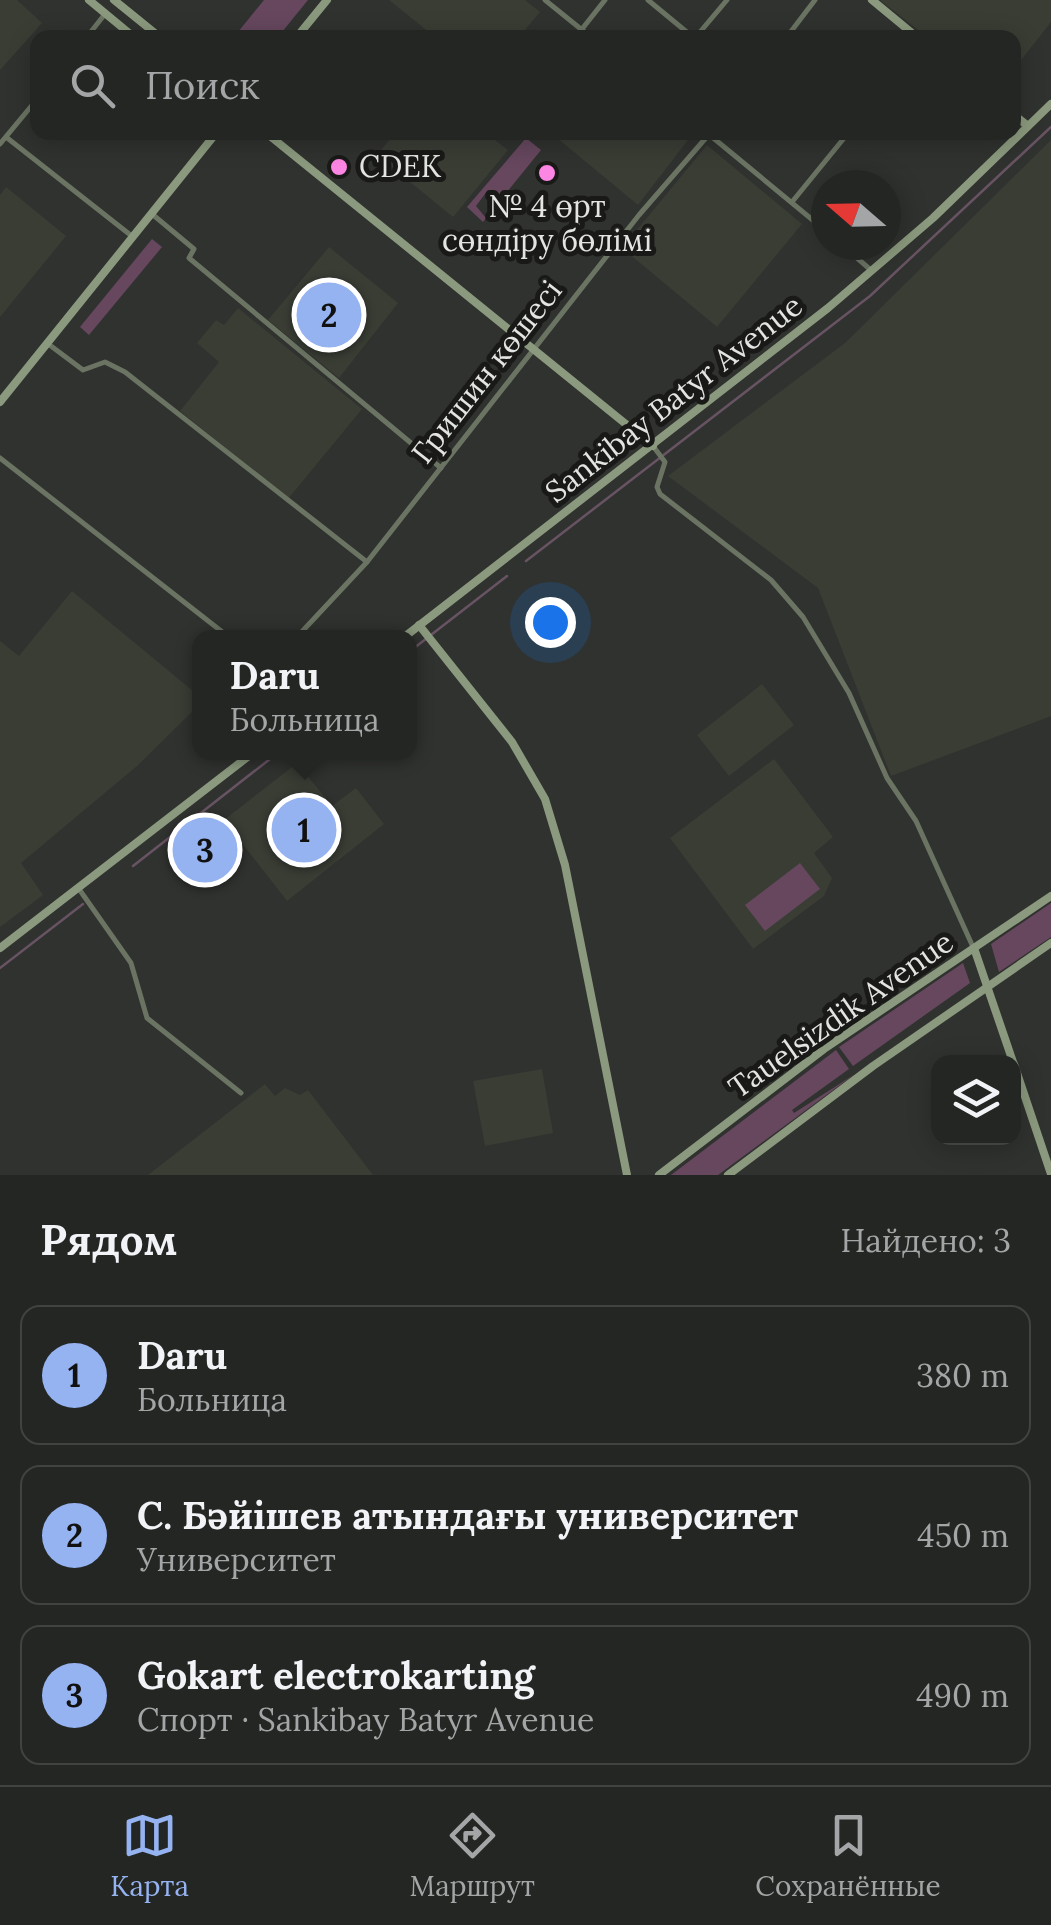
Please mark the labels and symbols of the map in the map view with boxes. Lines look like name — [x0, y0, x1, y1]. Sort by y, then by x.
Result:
place label: CDEK — [359, 147, 442, 185]
marker: CDEK — [328, 156, 350, 178]
marker: № 4 өрт сөндіру бөлімі — [536, 162, 558, 184]
north arrow — [811, 170, 901, 260]
place label: № 4 өрт сөндіру бөлімі — [442, 187, 652, 260]
street label: Гришин көшесі — [403, 272, 570, 471]
pin: 2 — [296, 278, 362, 352]
street label: Sankibay Batyr Avenue — [537, 286, 810, 511]
your location — [525, 597, 576, 648]
pin: 1 — [272, 792, 336, 868]
pin: 3 — [172, 812, 238, 888]
street label: Tauelsizdik Avenue — [721, 922, 960, 1106]

